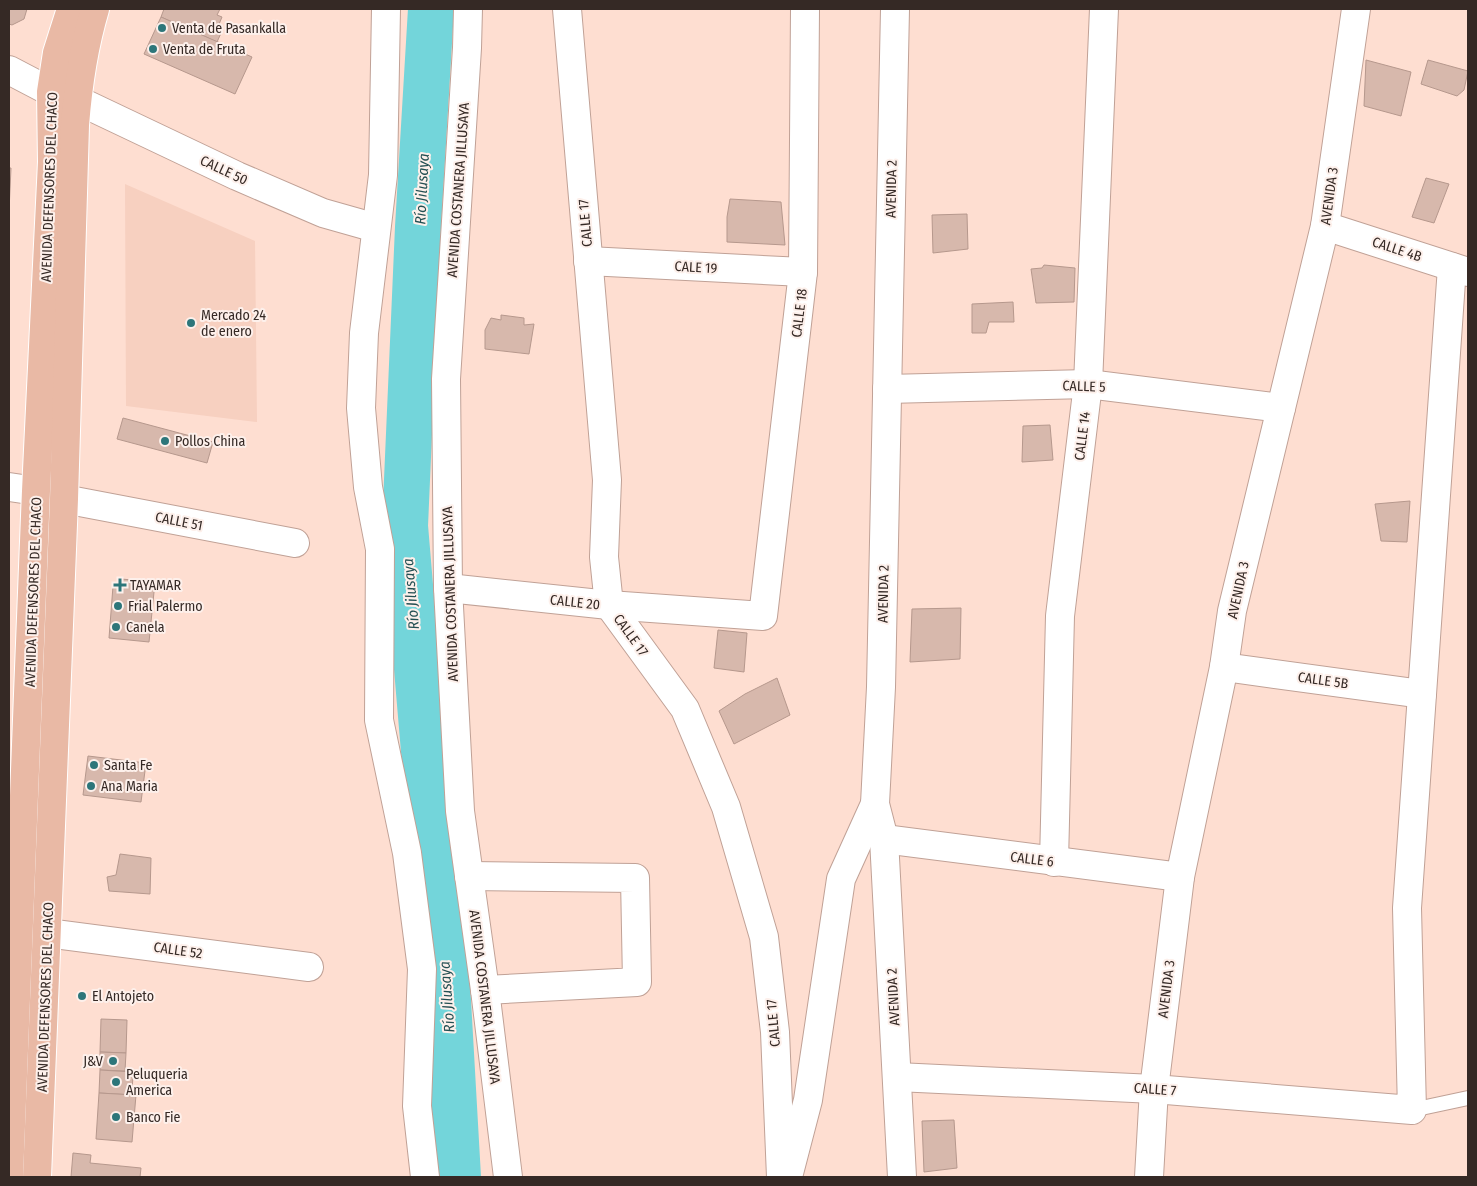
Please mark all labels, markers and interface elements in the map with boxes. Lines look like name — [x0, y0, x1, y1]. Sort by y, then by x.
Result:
place label: Venta de Pasankalla — [172, 20, 286, 37]
marker: Venta de Pasankalla — [156, 22, 168, 34]
place label: Venta de Fruta — [163, 41, 246, 58]
marker: Venta de Fruta — [147, 43, 159, 55]
street label: AVENIDA DEFENSORES DEL CHACO — [38, 91, 61, 282]
street label: AVENIDA COSTANERA JILLUSAYA — [444, 101, 473, 278]
street label: CALLE 50 — [197, 152, 250, 189]
water label: Río Jilusaya — [411, 153, 433, 225]
street label: AVENIDA 2 — [882, 160, 901, 218]
street label: AVENIDA 3 — [1317, 166, 1342, 226]
street label: CALLE 17 — [575, 198, 596, 248]
street label: CALLE 4B — [1370, 233, 1424, 266]
street label: CALE 19 — [674, 258, 718, 277]
street label: CALLE 18 — [788, 288, 811, 339]
place label: Mercado 24 de enero — [201, 307, 266, 340]
marker: Mercado 24 de enero — [185, 317, 197, 329]
street label: CALLE 5 — [1062, 377, 1106, 396]
street label: CALLE 14 — [1071, 411, 1094, 461]
place label: Pollos China — [175, 433, 245, 450]
marker: Pollos China — [159, 435, 171, 447]
street label: AVENIDA DEFENSORES DEL CHACO — [22, 496, 45, 687]
street label: AVENIDA COSTANERA JILLUSAYA — [439, 505, 462, 682]
street label: CALLE 51 — [154, 509, 204, 534]
water label: Río Jilusaya — [399, 558, 423, 630]
street label: AVENIDA 3 — [1224, 560, 1253, 620]
street label: AVENIDA 2 — [874, 565, 893, 623]
place label: TAYAMAR — [130, 577, 181, 594]
marker: TAYAMAR — [114, 579, 126, 591]
street label: CALLE 20 — [549, 591, 601, 614]
place label: Frial Palermo — [128, 598, 203, 615]
marker: Frial Palermo — [112, 600, 124, 612]
street label: CALLE 17 — [610, 611, 652, 660]
place label: Canela — [126, 619, 165, 636]
marker: Canela — [110, 621, 122, 633]
street label: CALLE 5B — [1297, 669, 1350, 692]
place label: Santa Fe — [104, 757, 152, 774]
marker: Santa Fe — [88, 759, 100, 771]
place label: Ana Maria — [101, 778, 158, 795]
marker: Ana Maria — [85, 780, 97, 792]
street label: CALLE 6 — [1009, 848, 1055, 871]
street label: AVENIDA DEFENSORES DEL CHACO — [34, 901, 57, 1092]
street label: AVENIDA COSTANERA JILLUSAYA — [465, 909, 504, 1086]
street label: CALLE 52 — [152, 939, 203, 962]
street label: AVENIDA 3 — [1155, 959, 1178, 1019]
water label: Río Jilusaya — [436, 961, 458, 1033]
street label: AVENIDA 2 — [883, 968, 904, 1026]
place label: El Antojeto — [92, 988, 154, 1005]
marker: El Antojeto — [76, 990, 88, 1002]
street label: CALLE 17 — [763, 998, 784, 1048]
place label: J&V — [83, 1053, 104, 1070]
marker: J&V — [107, 1055, 119, 1067]
place label: Peluqueria America — [126, 1066, 188, 1099]
marker: Peluqueria America — [110, 1076, 122, 1088]
street label: CALLE 7 — [1133, 1080, 1177, 1099]
place label: Banco Fie — [126, 1109, 180, 1126]
marker: Banco Fie — [110, 1111, 122, 1123]

